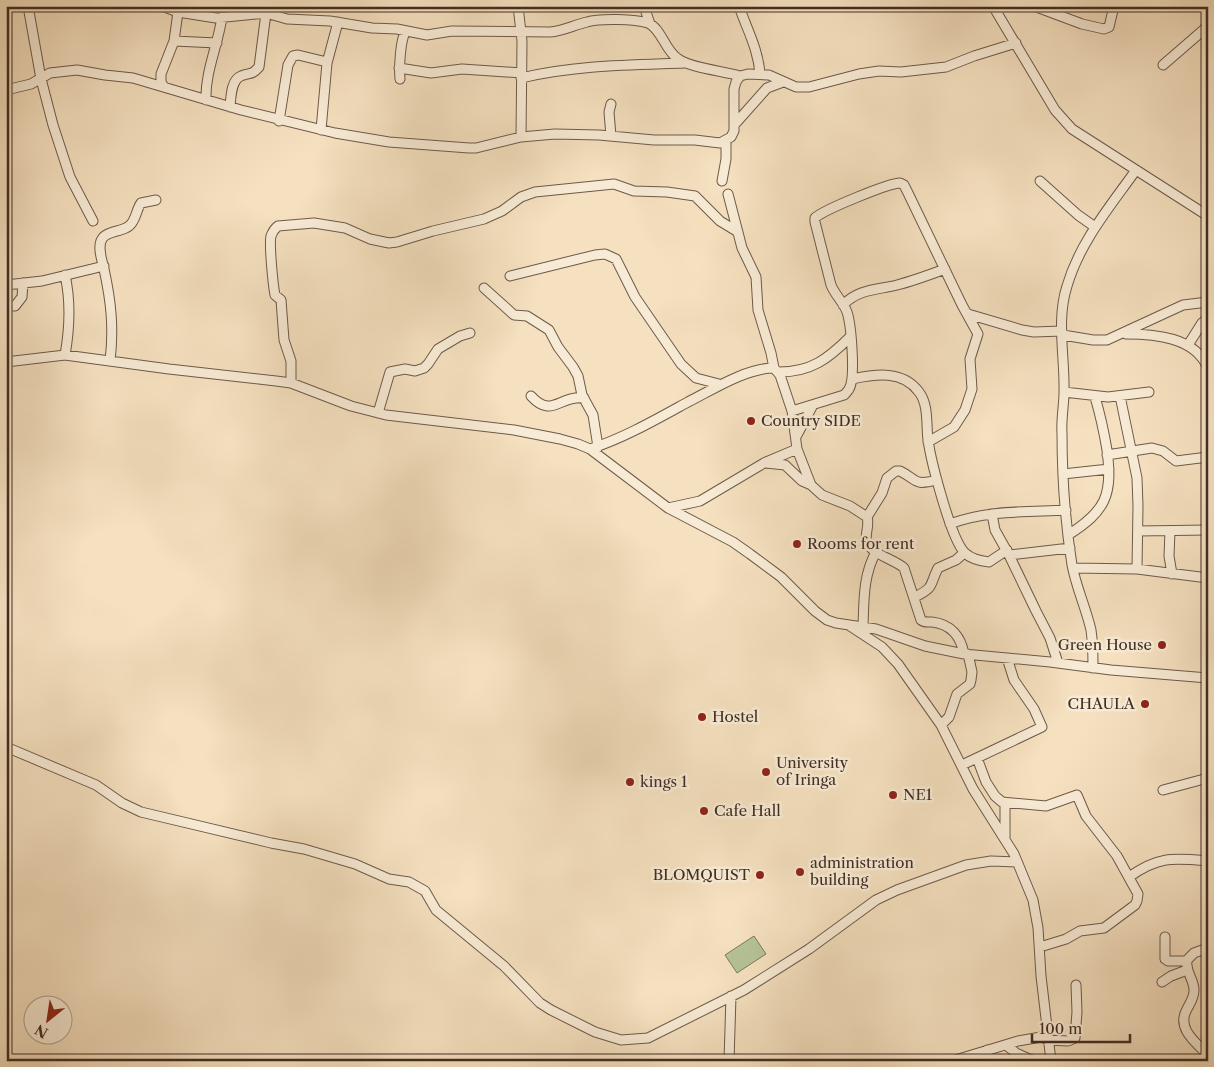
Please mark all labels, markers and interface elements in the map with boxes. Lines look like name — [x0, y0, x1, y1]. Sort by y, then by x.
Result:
place label: Country SIDE — [761, 411, 861, 430]
marker: Country SIDE — [745, 415, 757, 427]
place label: Rooms for rent — [807, 534, 915, 553]
marker: Rooms for rent — [791, 538, 803, 550]
place label: Green House — [1058, 635, 1152, 654]
marker: Green House — [1156, 639, 1168, 651]
place label: CHAULA — [1068, 694, 1136, 713]
marker: CHAULA — [1139, 698, 1151, 710]
place label: Hostel — [712, 707, 759, 726]
marker: Hostel — [696, 711, 708, 723]
place label: University of Iringa — [776, 753, 849, 789]
marker: University of Iringa — [760, 766, 772, 778]
place label: kings 1 — [640, 772, 688, 791]
marker: kings 1 — [624, 776, 636, 788]
place label: NE1 — [903, 785, 933, 804]
marker: NE1 — [887, 789, 899, 801]
place label: Cafe Hall — [714, 801, 781, 820]
marker: Cafe Hall — [698, 805, 710, 817]
place label: administration building — [810, 853, 915, 889]
place label: BLOMQUIST — [653, 865, 751, 884]
marker: administration building — [794, 866, 806, 878]
marker: BLOMQUIST — [754, 869, 766, 881]
north arrow — [22, 994, 72, 1044]
scale bar — [1032, 1012, 1129, 1044]
text: 100 m — [1039, 1019, 1082, 1038]
text: N — [32, 1020, 51, 1042]

